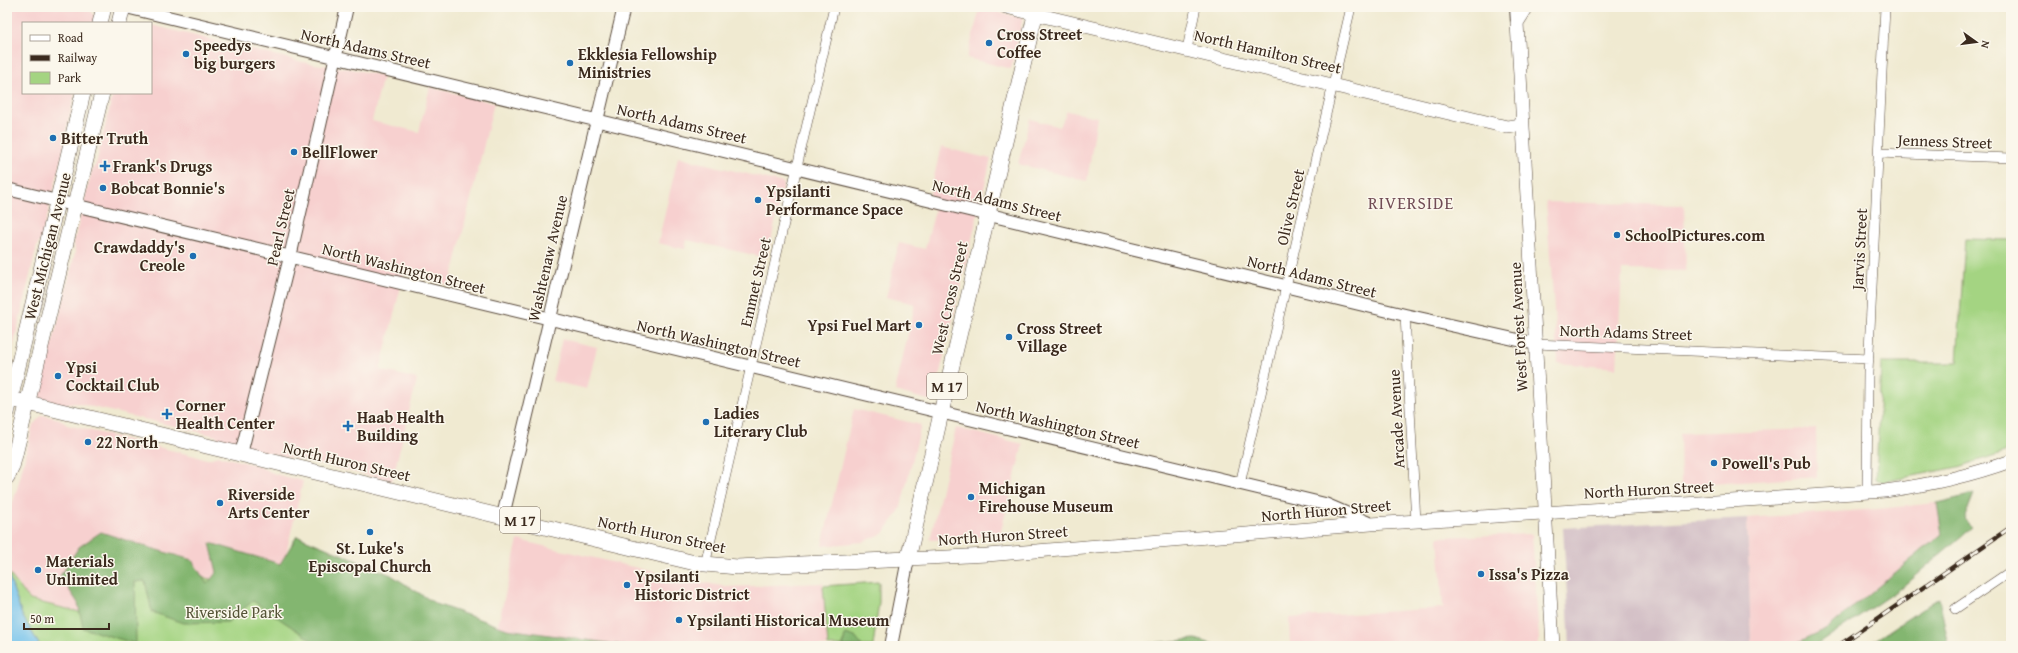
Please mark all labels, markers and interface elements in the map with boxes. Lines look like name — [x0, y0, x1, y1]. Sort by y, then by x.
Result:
street label: North Adams Street — [299, 21, 434, 75]
legend — [22, 22, 152, 94]
place label: Cross Street Coffee — [997, 22, 1082, 64]
street label: North Hamilton Street — [1192, 22, 1344, 80]
north arrow — [1956, 22, 1996, 62]
text: Road — [58, 29, 84, 46]
place label: Speedys big burgers — [194, 33, 276, 75]
marker: Cross Street Coffee — [984, 38, 994, 48]
text: N — [1977, 39, 1994, 51]
place label: Ekklesia Fellowship Ministries — [578, 42, 717, 84]
text: Railway — [58, 49, 97, 66]
marker: Speedys big burgers — [181, 49, 191, 59]
marker: Ekklesia Fellowship Ministries — [565, 58, 575, 68]
text: Park — [58, 69, 82, 86]
street label: North Adams Street — [615, 96, 750, 150]
place label: Bitter Truth — [61, 126, 149, 150]
street label: Jenness Street — [1895, 127, 1993, 155]
marker: Bitter Truth — [48, 133, 58, 143]
place label: BellFlower — [302, 140, 378, 164]
marker: BellFlower — [289, 147, 299, 157]
place label: Frank's Drugs — [113, 154, 212, 178]
marker: Frank's Drugs — [100, 161, 110, 171]
street label: Olive Street — [1270, 166, 1311, 248]
street label: West Michigan Avenue — [17, 170, 77, 322]
street label: North Adams Street — [930, 172, 1065, 228]
place label: Bobcat Bonnie's — [111, 176, 225, 200]
place label: Ypsilanti Performance Space — [766, 179, 903, 221]
marker: Bobcat Bonnie's — [98, 183, 108, 193]
street label: Pearl Street — [259, 186, 301, 268]
district label: RIVERSIDE — [1368, 190, 1454, 215]
street label: Washtenaw Avenue — [521, 192, 573, 324]
marker: Ypsilanti Performance Space — [753, 195, 763, 205]
street label: Jarvis Street — [1845, 207, 1873, 293]
place label: SchoolPictures.com — [1625, 223, 1765, 247]
marker: SchoolPictures.com — [1612, 230, 1622, 240]
street label: Emmet Street — [733, 234, 777, 329]
place label: Crawdaddy's Creole — [94, 235, 185, 277]
street label: North Washington Street — [320, 236, 488, 300]
street label: West Cross Street — [924, 238, 974, 357]
street label: North Adams Street — [1245, 248, 1380, 304]
marker: Crawdaddy's Creole — [188, 251, 198, 261]
street label: West Forest Avenue — [1503, 262, 1533, 392]
street label: North Washington Street — [635, 312, 804, 374]
place label: Ypsi Fuel Mart — [807, 313, 911, 337]
place label: Cross Street Village — [1017, 316, 1102, 358]
street label: North Adams Street — [1559, 318, 1693, 346]
marker: Ypsi Fuel Mart — [914, 320, 924, 330]
marker: Cross Street Village — [1004, 332, 1014, 342]
place label: Ypsi Cocktail Club — [66, 355, 160, 397]
street label: Arcade Avenue — [1381, 369, 1411, 469]
marker: Ypsi Cocktail Club — [53, 371, 63, 381]
road number: M 17 — [927, 373, 967, 399]
place label: Corner Health Center — [176, 393, 275, 435]
street label: North Washington Street — [974, 393, 1143, 455]
place label: Ladies Literary Club — [714, 401, 808, 443]
place label: Haab Health Building — [357, 405, 445, 447]
marker: Corner Health Center — [161, 408, 173, 420]
marker: Ladies Literary Club — [701, 417, 711, 427]
marker: Haab Health Building — [342, 420, 354, 432]
place label: 22 North — [96, 430, 159, 454]
street label: North Huron Street — [281, 435, 413, 487]
marker: 22 North — [83, 437, 93, 447]
place label: Powell's Pub — [1722, 451, 1811, 475]
marker: Powell's Pub — [1709, 458, 1719, 468]
street label: North Huron Street — [1583, 474, 1715, 504]
place label: Michigan Firehouse Museum — [979, 476, 1113, 518]
place label: Riverside Arts Center — [228, 482, 310, 524]
marker: Michigan Firehouse Museum — [966, 492, 976, 502]
street label: North Huron Street — [1260, 492, 1392, 528]
marker: Riverside Arts Center — [215, 498, 225, 508]
road number: M 17 — [500, 507, 540, 533]
street label: North Huron Street — [596, 509, 728, 559]
street label: North Huron Street — [937, 518, 1069, 552]
marker: St. Luke's Episcopal Church — [365, 527, 375, 537]
place label: St. Luke's Episcopal Church — [309, 536, 432, 578]
place label: Materials Unlimited — [46, 549, 119, 591]
place label: Issa's Pizza — [1489, 562, 1570, 586]
place label: Ypsilanti Historic District — [635, 564, 750, 606]
marker: Materials Unlimited — [33, 565, 43, 575]
marker: Issa's Pizza — [1476, 569, 1486, 579]
marker: Ypsilanti Historic District — [622, 580, 632, 590]
park label: Riverside Park — [186, 600, 283, 624]
scale bar — [24, 605, 109, 631]
place label: Ypsilanti Historical Museum — [687, 608, 890, 632]
text: 50 m — [30, 610, 54, 627]
marker: Ypsilanti Historical Museum — [674, 615, 684, 625]

